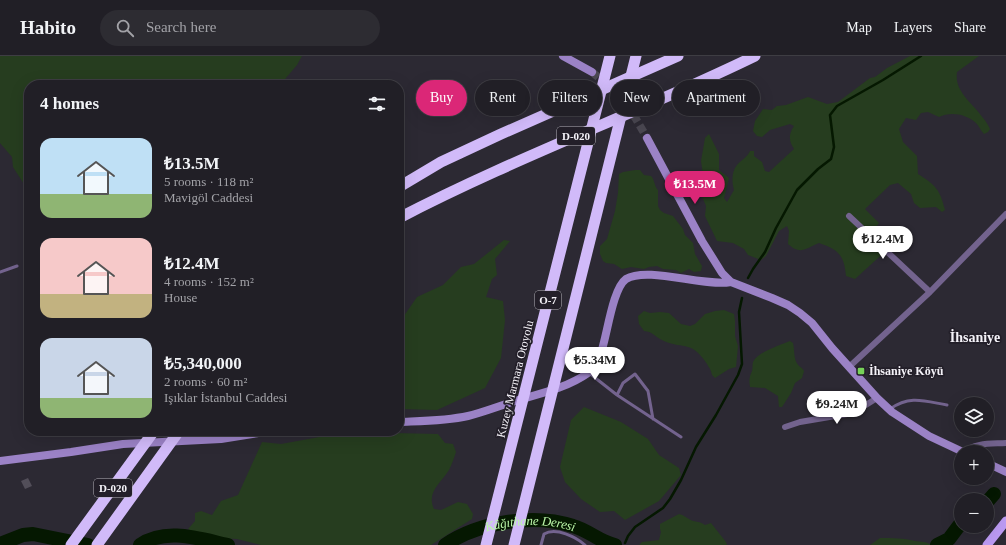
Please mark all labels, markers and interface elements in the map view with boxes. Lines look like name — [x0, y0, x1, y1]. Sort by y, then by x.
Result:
search box — [100, 10, 380, 46]
text: Habito — [20, 17, 76, 38]
icon: search — [114, 17, 136, 39]
text: Search here — [146, 19, 216, 35]
text: Map — [846, 20, 872, 35]
text: Layers — [894, 20, 932, 35]
text: Share — [954, 20, 986, 35]
chip: Buy — [416, 80, 467, 116]
chip: Rent — [475, 80, 530, 116]
chip: Filters — [538, 80, 602, 116]
chip: New — [610, 80, 664, 116]
chip: Apartment — [672, 80, 760, 116]
icon: filters — [366, 93, 388, 115]
text: 4 homes — [40, 94, 99, 113]
road number: D-020 — [557, 127, 595, 145]
icon: home — [72, 154, 120, 202]
text: ₺13.5M — [164, 154, 220, 173]
pin: ₺13.5M — [662, 171, 728, 205]
text: 5 rooms · 118 m² — [164, 174, 253, 189]
text: ₺13.5M — [674, 176, 716, 191]
text: Mavigöl Caddesi — [164, 190, 253, 205]
pin: ₺12.4M — [850, 226, 916, 260]
text: ₺12.4M — [862, 231, 904, 246]
icon: home — [72, 254, 120, 302]
text: ₺12.4M — [164, 254, 220, 273]
text: 4 rooms · 152 m² — [164, 274, 254, 289]
text: House — [164, 290, 197, 305]
road number: O-7 — [535, 291, 561, 309]
street label: Kuzey Marmara Otoyolu — [494, 319, 536, 439]
district label: İhsaniye — [950, 329, 1000, 345]
pin: ₺5.34M — [562, 347, 628, 381]
text: ₺5.34M — [574, 352, 616, 367]
icon: home — [72, 354, 120, 402]
text: ₺5,340,000 — [164, 354, 242, 373]
place label: İhsaniye Köyü — [869, 364, 944, 378]
marker: İhsaniye Köyü — [856, 366, 866, 376]
text: 2 rooms · 60 m² — [164, 374, 247, 389]
text: Işıklar İstanbul Caddesi — [164, 390, 287, 405]
pin: ₺9.24M — [804, 391, 870, 425]
text: ₺9.24M — [816, 396, 858, 411]
map controls — [954, 397, 994, 533]
button: layers — [954, 397, 994, 437]
button: + — [954, 445, 994, 485]
road number: D-020 — [94, 479, 132, 497]
button: − — [954, 493, 994, 533]
water label: Kâğıthane Deresi — [482, 513, 578, 535]

